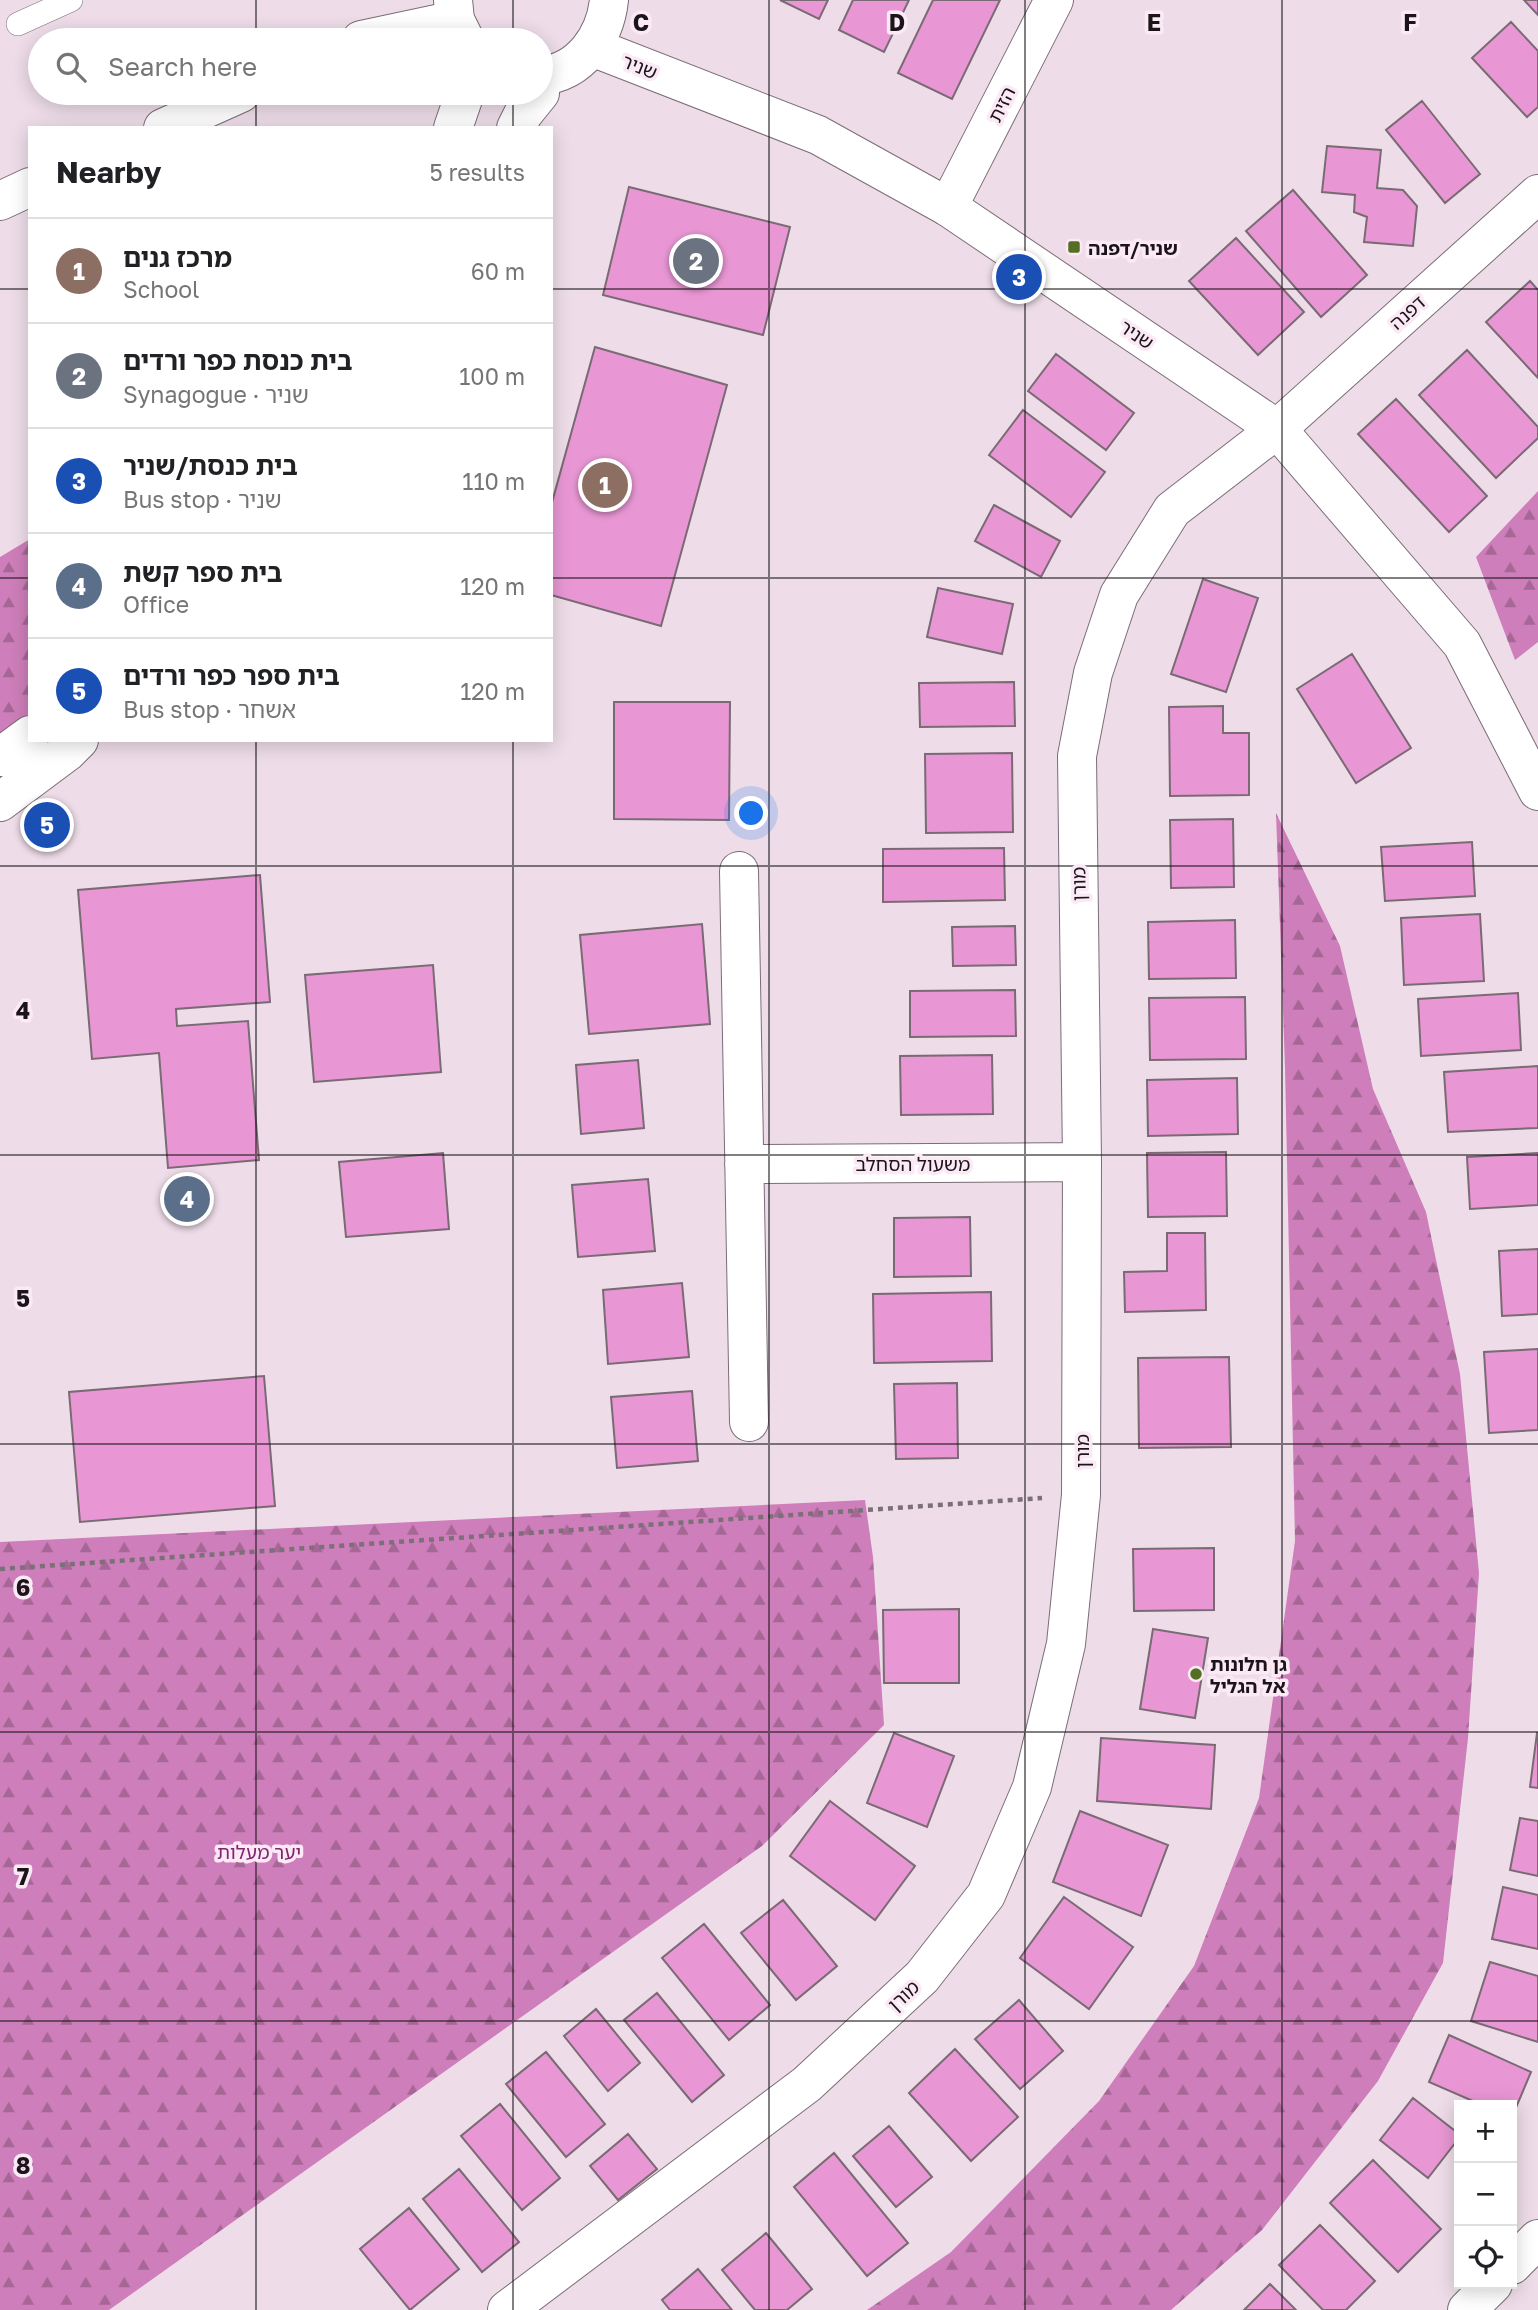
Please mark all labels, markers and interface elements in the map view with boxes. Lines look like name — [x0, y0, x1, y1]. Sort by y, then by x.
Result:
text: C — [633, 8, 649, 36]
text: D — [889, 8, 905, 36]
text: E — [1147, 8, 1161, 36]
text: F — [1403, 8, 1417, 36]
search box — [28, 28, 553, 105]
icon: search — [52, 48, 90, 86]
street label: שניר — [619, 49, 661, 83]
text: Search here — [108, 51, 257, 82]
street label: הזית — [982, 83, 1020, 125]
text: Nearby — [56, 154, 161, 190]
text: 5 results — [429, 158, 525, 186]
pin: 2 — [673, 235, 719, 287]
place label: שניר/דפנה — [1088, 236, 1178, 259]
marker: שניר/דפנה — [1066, 239, 1082, 255]
text: מרכז גנים — [123, 242, 232, 273]
pin: 3 — [996, 251, 1042, 303]
text: 1 — [73, 257, 85, 285]
text: 60 m — [471, 257, 525, 285]
text: School — [123, 275, 199, 303]
street label: דפנה — [1384, 290, 1430, 334]
street label: שניר — [1116, 314, 1158, 354]
text: בית כנסת כפר ורדים — [123, 345, 352, 376]
text: 2 — [72, 362, 86, 390]
text: 100 m — [459, 362, 525, 390]
text: Synagogue · שניר — [123, 380, 309, 408]
text: בית כנסת/שניר — [123, 450, 298, 481]
pin: 1 — [582, 459, 628, 511]
text: 3 — [72, 467, 86, 495]
text: 110 m — [462, 467, 525, 495]
text: Bus stop · שניר — [123, 485, 282, 513]
text: בית ספר קשת — [123, 557, 283, 588]
text: 4 — [72, 572, 86, 600]
text: 120 m — [460, 572, 525, 600]
text: Office — [123, 590, 189, 618]
text: בית ספר כפר ורדים — [123, 660, 340, 691]
text: 5 — [72, 677, 86, 705]
text: 120 m — [460, 677, 525, 705]
text: Bus stop · אשחר — [123, 695, 296, 723]
your location — [734, 796, 768, 830]
pin: 5 — [24, 799, 70, 851]
street label: מורן — [1066, 867, 1090, 901]
text: 4 — [16, 996, 30, 1024]
street label: משעול הסחלב — [856, 1152, 970, 1175]
pin: 4 — [164, 1173, 210, 1225]
text: 5 — [16, 1284, 30, 1312]
street label: מורן — [1070, 1434, 1093, 1468]
text: 6 — [16, 1573, 30, 1601]
place label: גן חלונות אל הגליל — [1210, 1652, 1287, 1697]
marker: גן חלונות אל הגליל — [1188, 1666, 1204, 1682]
park label: יער מעלות — [217, 1840, 301, 1863]
text: 7 — [17, 1862, 29, 1890]
street label: מורן — [883, 1975, 923, 2015]
map controls — [1454, 2100, 1517, 2289]
button: + — [1454, 2100, 1517, 2163]
text: 8 — [16, 2151, 30, 2179]
button: − — [1454, 2163, 1517, 2226]
button: locate — [1454, 2226, 1517, 2289]

